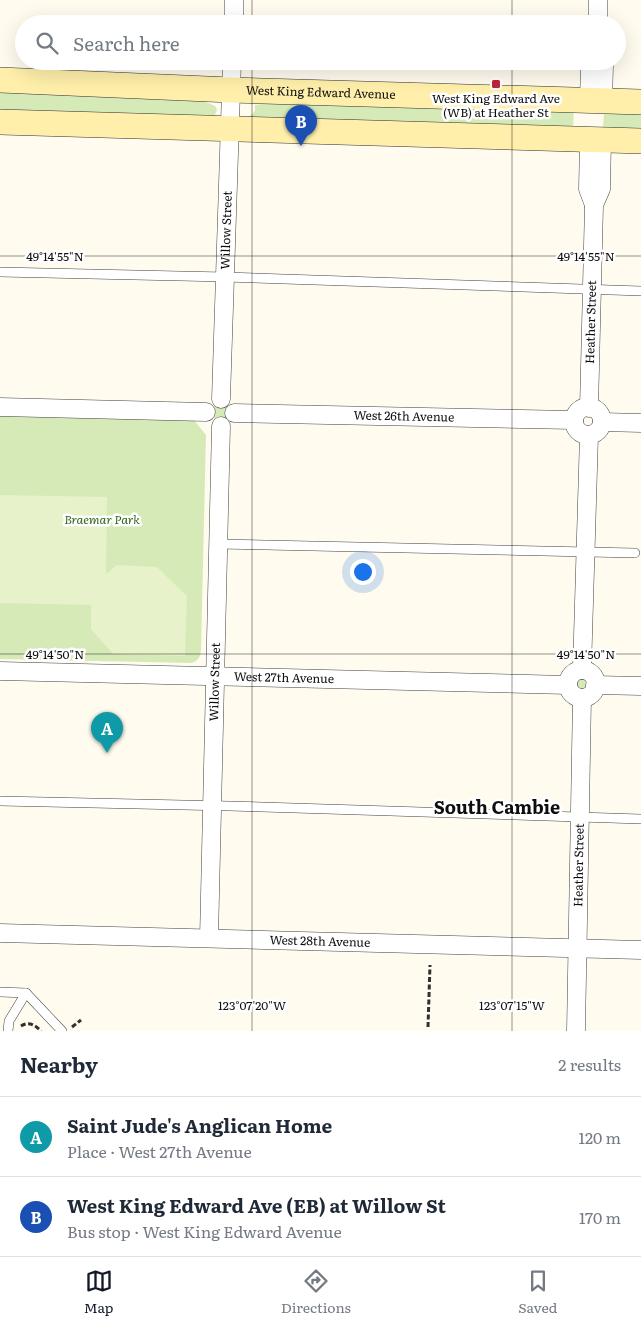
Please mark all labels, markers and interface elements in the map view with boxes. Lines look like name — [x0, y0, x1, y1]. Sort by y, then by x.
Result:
search box — [15, 15, 626, 70]
icon: search — [33, 29, 61, 57]
text: Search here — [73, 29, 180, 57]
marker: West King Edward Ave (WB) at Heather St — [490, 78, 502, 90]
street label: West King Edward Avenue — [246, 80, 396, 103]
place label: West King Edward Ave (WB) at Heather St — [432, 89, 560, 121]
pin: B — [285, 105, 317, 146]
street label: Willow Street — [215, 190, 236, 270]
text: 49°14'55"N — [26, 247, 84, 265]
text: 49°14'55"N — [557, 247, 615, 265]
street label: Heather Street — [580, 280, 600, 364]
street label: West 26th Avenue — [354, 405, 454, 426]
park label: Braemar Park — [64, 510, 140, 528]
your location — [350, 559, 376, 585]
street label: Willow Street — [204, 642, 224, 722]
text: 49°14'50"N — [26, 645, 84, 663]
text: 49°14'50"N — [557, 645, 615, 663]
street label: West 27th Avenue — [234, 667, 334, 687]
pin: A — [91, 712, 123, 753]
district label: South Cambie — [434, 793, 560, 820]
street label: Heather Street — [568, 823, 588, 907]
street label: West 28th Avenue — [269, 930, 371, 951]
text: 123°07'20"W — [218, 996, 286, 1014]
text: 123°07'15"W — [479, 996, 545, 1014]
text: Nearby — [20, 1048, 98, 1079]
text: 2 results — [558, 1052, 621, 1076]
text: Saint Jude's Anglican Home — [67, 1111, 332, 1139]
text: A — [30, 1125, 42, 1149]
text: 120 m — [578, 1125, 621, 1149]
text: Place · West 27th Avenue — [67, 1139, 252, 1163]
text: West King Edward Ave (EB) at Willow St — [67, 1191, 446, 1219]
text: B — [30, 1205, 42, 1229]
text: 170 m — [579, 1205, 621, 1229]
text: Bus stop · West King Edward Avenue — [67, 1219, 342, 1243]
tab: Map — [84, 1267, 114, 1317]
tab: Directions — [281, 1267, 351, 1317]
tab: Saved — [518, 1267, 557, 1317]

